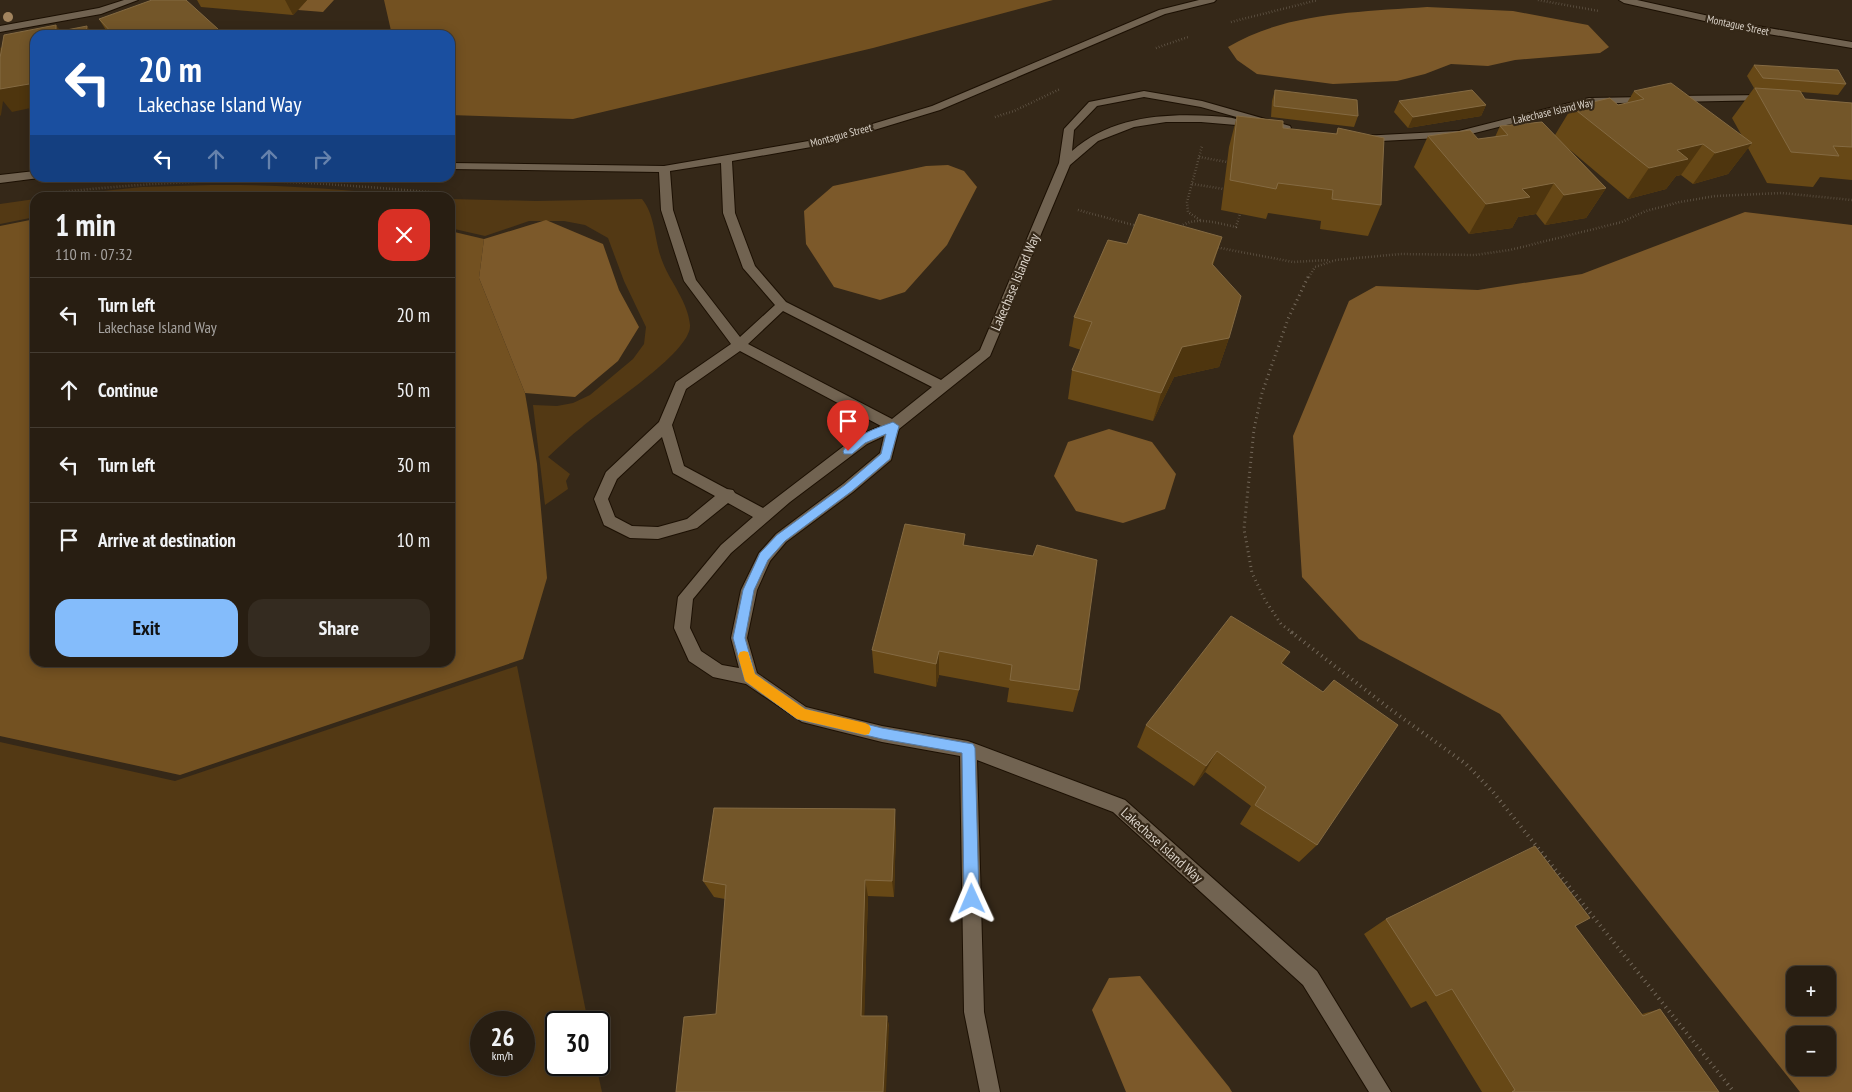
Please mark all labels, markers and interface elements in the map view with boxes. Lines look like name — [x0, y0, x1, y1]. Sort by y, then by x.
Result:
street label: Montague Street — [1706, 12, 1770, 38]
text: 20 m — [138, 46, 202, 92]
icon: left — [55, 50, 120, 115]
text: Lakechase Island Way — [138, 90, 301, 118]
street label: Lakechase Island Way — [1512, 95, 1595, 127]
street label: Montague Street — [809, 120, 873, 150]
icon: left — [149, 145, 177, 173]
icon: ahead — [202, 145, 230, 173]
icon: ahead — [255, 145, 283, 173]
icon: right — [308, 145, 336, 173]
text: 1 min — [55, 205, 116, 244]
button: close — [378, 209, 430, 261]
street label: Lakechase Island Way — [986, 230, 1044, 333]
text: 110 m · 07:32 — [55, 244, 133, 264]
text: Turn left — [98, 293, 155, 317]
icon: left — [55, 301, 83, 329]
text: 20 m — [397, 303, 430, 327]
text: Lakechase Island Way — [98, 317, 217, 337]
icon: ahead — [55, 376, 83, 404]
text: Continue — [98, 378, 158, 402]
text: 50 m — [397, 378, 430, 402]
pin — [827, 400, 869, 451]
icon: arrive — [834, 407, 862, 435]
icon: left — [55, 451, 83, 479]
text: Turn left — [98, 453, 155, 477]
text: 30 m — [397, 453, 430, 477]
icon: arrive — [55, 526, 83, 554]
text: Arrive at destination — [98, 528, 236, 552]
text: 10 m — [397, 528, 430, 552]
button: Exit — [55, 599, 238, 657]
button: Share — [248, 599, 430, 657]
street label: Lakechase Island Way — [1117, 804, 1207, 887]
position arrow — [945, 872, 997, 924]
map controls — [1786, 966, 1836, 1076]
button: + — [1786, 966, 1836, 1016]
speed limit sign: 30 — [545, 1011, 610, 1076]
text: 26 — [491, 1021, 514, 1053]
button: − — [1786, 1026, 1836, 1076]
text: km/h — [492, 1048, 513, 1063]

